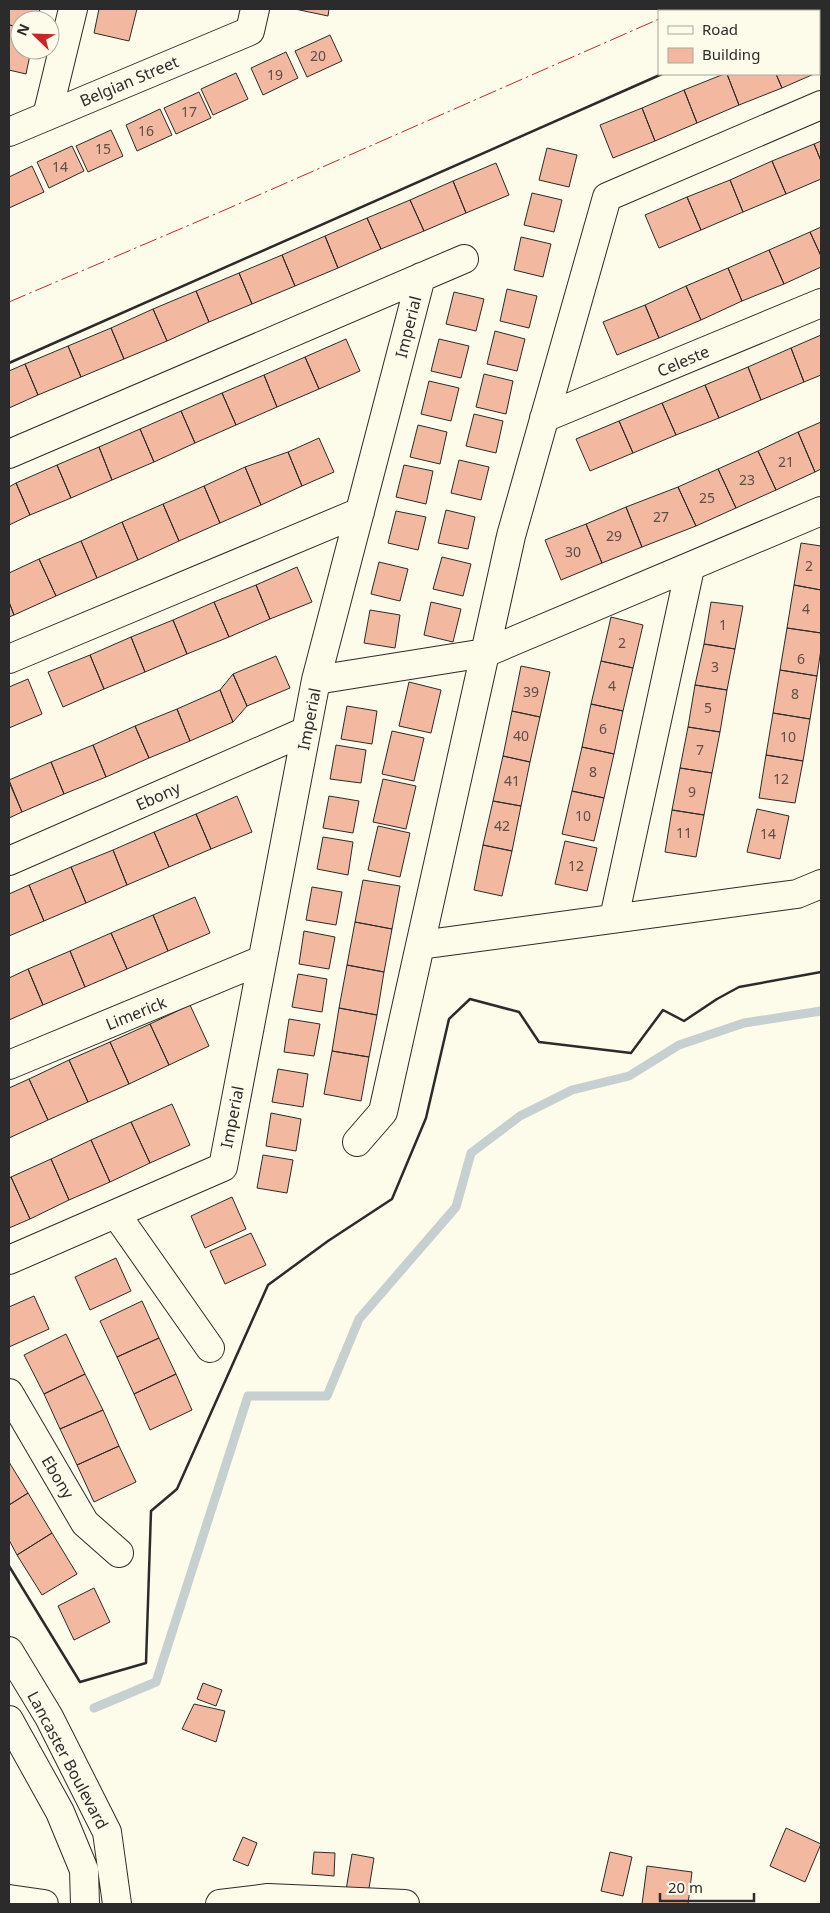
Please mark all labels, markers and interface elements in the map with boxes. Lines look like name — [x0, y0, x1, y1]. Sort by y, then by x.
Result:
north arrow — [10, 10, 60, 60]
legend — [658, 10, 820, 75]
text: Road — [702, 19, 738, 39]
text: N — [12, 21, 34, 39]
text: Building — [702, 44, 760, 64]
house number: 20 — [310, 46, 326, 65]
street label: Belgian Street — [76, 50, 182, 112]
house number: 19 — [267, 65, 283, 84]
house number: 17 — [181, 102, 197, 121]
house number: 16 — [138, 121, 154, 140]
house number: 15 — [95, 139, 111, 158]
house number: 14 — [52, 157, 68, 176]
street label: Imperial — [390, 294, 426, 360]
street label: Celeste — [653, 340, 713, 382]
house number: 21 — [778, 452, 794, 471]
house number: 23 — [739, 470, 755, 489]
house number: 25 — [699, 488, 715, 507]
house number: 27 — [653, 507, 669, 526]
house number: 29 — [606, 526, 622, 545]
house number: 30 — [565, 542, 581, 561]
house number: 2 — [805, 556, 813, 575]
house number: 4 — [802, 599, 810, 618]
house number: 1 — [719, 615, 727, 634]
house number: 2 — [618, 633, 626, 652]
house number: 6 — [797, 649, 805, 668]
house number: 3 — [711, 657, 719, 676]
house number: 4 — [608, 676, 616, 695]
house number: 39 — [523, 682, 539, 701]
house number: 8 — [791, 684, 799, 703]
street label: Imperial — [292, 686, 326, 752]
house number: 5 — [704, 698, 712, 717]
house number: 6 — [599, 719, 607, 738]
house number: 40 — [513, 726, 529, 745]
house number: 10 — [780, 727, 796, 746]
house number: 7 — [696, 740, 704, 759]
house number: 8 — [589, 762, 597, 781]
house number: 12 — [773, 769, 789, 788]
house number: 41 — [504, 771, 520, 790]
street label: Ebony — [132, 776, 184, 815]
house number: 9 — [688, 782, 696, 801]
house number: 10 — [575, 806, 591, 825]
house number: 42 — [494, 816, 510, 835]
house number: 11 — [676, 823, 692, 842]
house number: 14 — [760, 824, 776, 843]
house number: 12 — [568, 856, 584, 875]
street label: Limerick — [102, 991, 170, 1035]
street label: Imperial — [215, 1084, 249, 1150]
street label: Ebony — [37, 1451, 80, 1503]
street label: Lancaster Boulevard — [22, 1687, 114, 1833]
scale bar — [660, 1870, 754, 1902]
text: 20 m — [668, 1877, 703, 1897]

